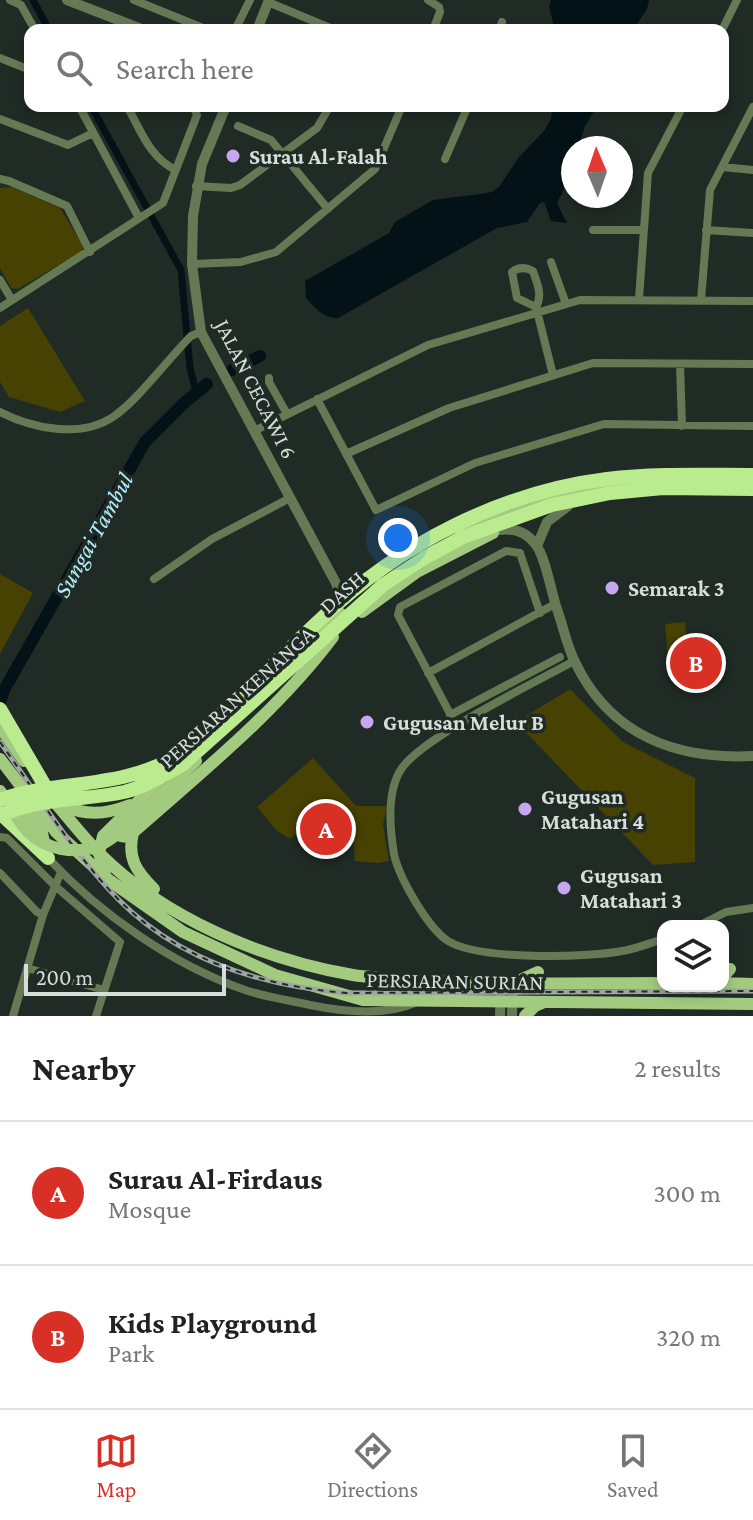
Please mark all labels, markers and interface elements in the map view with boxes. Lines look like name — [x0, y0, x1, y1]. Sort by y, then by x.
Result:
search box — [24, 24, 729, 112]
icon: search — [52, 46, 96, 90]
text: Search here — [116, 52, 254, 85]
north arrow — [561, 136, 633, 208]
place label: Surau Al-Falah — [249, 144, 388, 169]
marker: Surau Al-Falah — [224, 147, 242, 165]
street label: JALAN CECAWI 6 — [209, 313, 302, 463]
water label: Sungai Tambul — [48, 467, 139, 602]
your location — [378, 518, 418, 558]
street label: DASH — [314, 565, 370, 619]
place label: Semarak 3 — [628, 576, 725, 601]
marker: Semarak 3 — [603, 579, 621, 597]
street label: PERSIARAN KENANGA — [155, 621, 320, 773]
pin: B — [670, 633, 722, 693]
place label: Gugusan Melur B — [383, 710, 544, 735]
marker: Gugusan Melur B — [358, 713, 376, 731]
place label: Gugusan Matahari 4 — [541, 784, 644, 834]
pin: A — [300, 799, 352, 859]
marker: Gugusan Matahari 4 — [516, 800, 534, 818]
place label: Gugusan Matahari 3 — [580, 863, 682, 913]
marker: Gugusan Matahari 3 — [555, 879, 573, 897]
map controls — [657, 920, 729, 992]
button: layers — [657, 920, 729, 992]
scale bar — [24, 960, 226, 996]
text: 200 m — [36, 965, 93, 990]
street label: PERSIARAN SURIAN — [366, 967, 544, 995]
text: Nearby — [32, 1050, 135, 1087]
text: 2 results — [634, 1054, 721, 1083]
text: Surau Al-Firdaus — [108, 1162, 323, 1195]
text: A — [50, 1179, 66, 1208]
text: 300 m — [653, 1179, 721, 1208]
text: Mosque — [108, 1195, 191, 1224]
text: Kids Playground — [108, 1306, 317, 1339]
text: B — [50, 1323, 66, 1352]
text: 320 m — [656, 1323, 721, 1352]
text: Park — [108, 1339, 154, 1368]
tab: Map — [94, 1429, 138, 1502]
tab: Directions — [327, 1429, 418, 1502]
tab: Saved — [607, 1429, 659, 1502]

